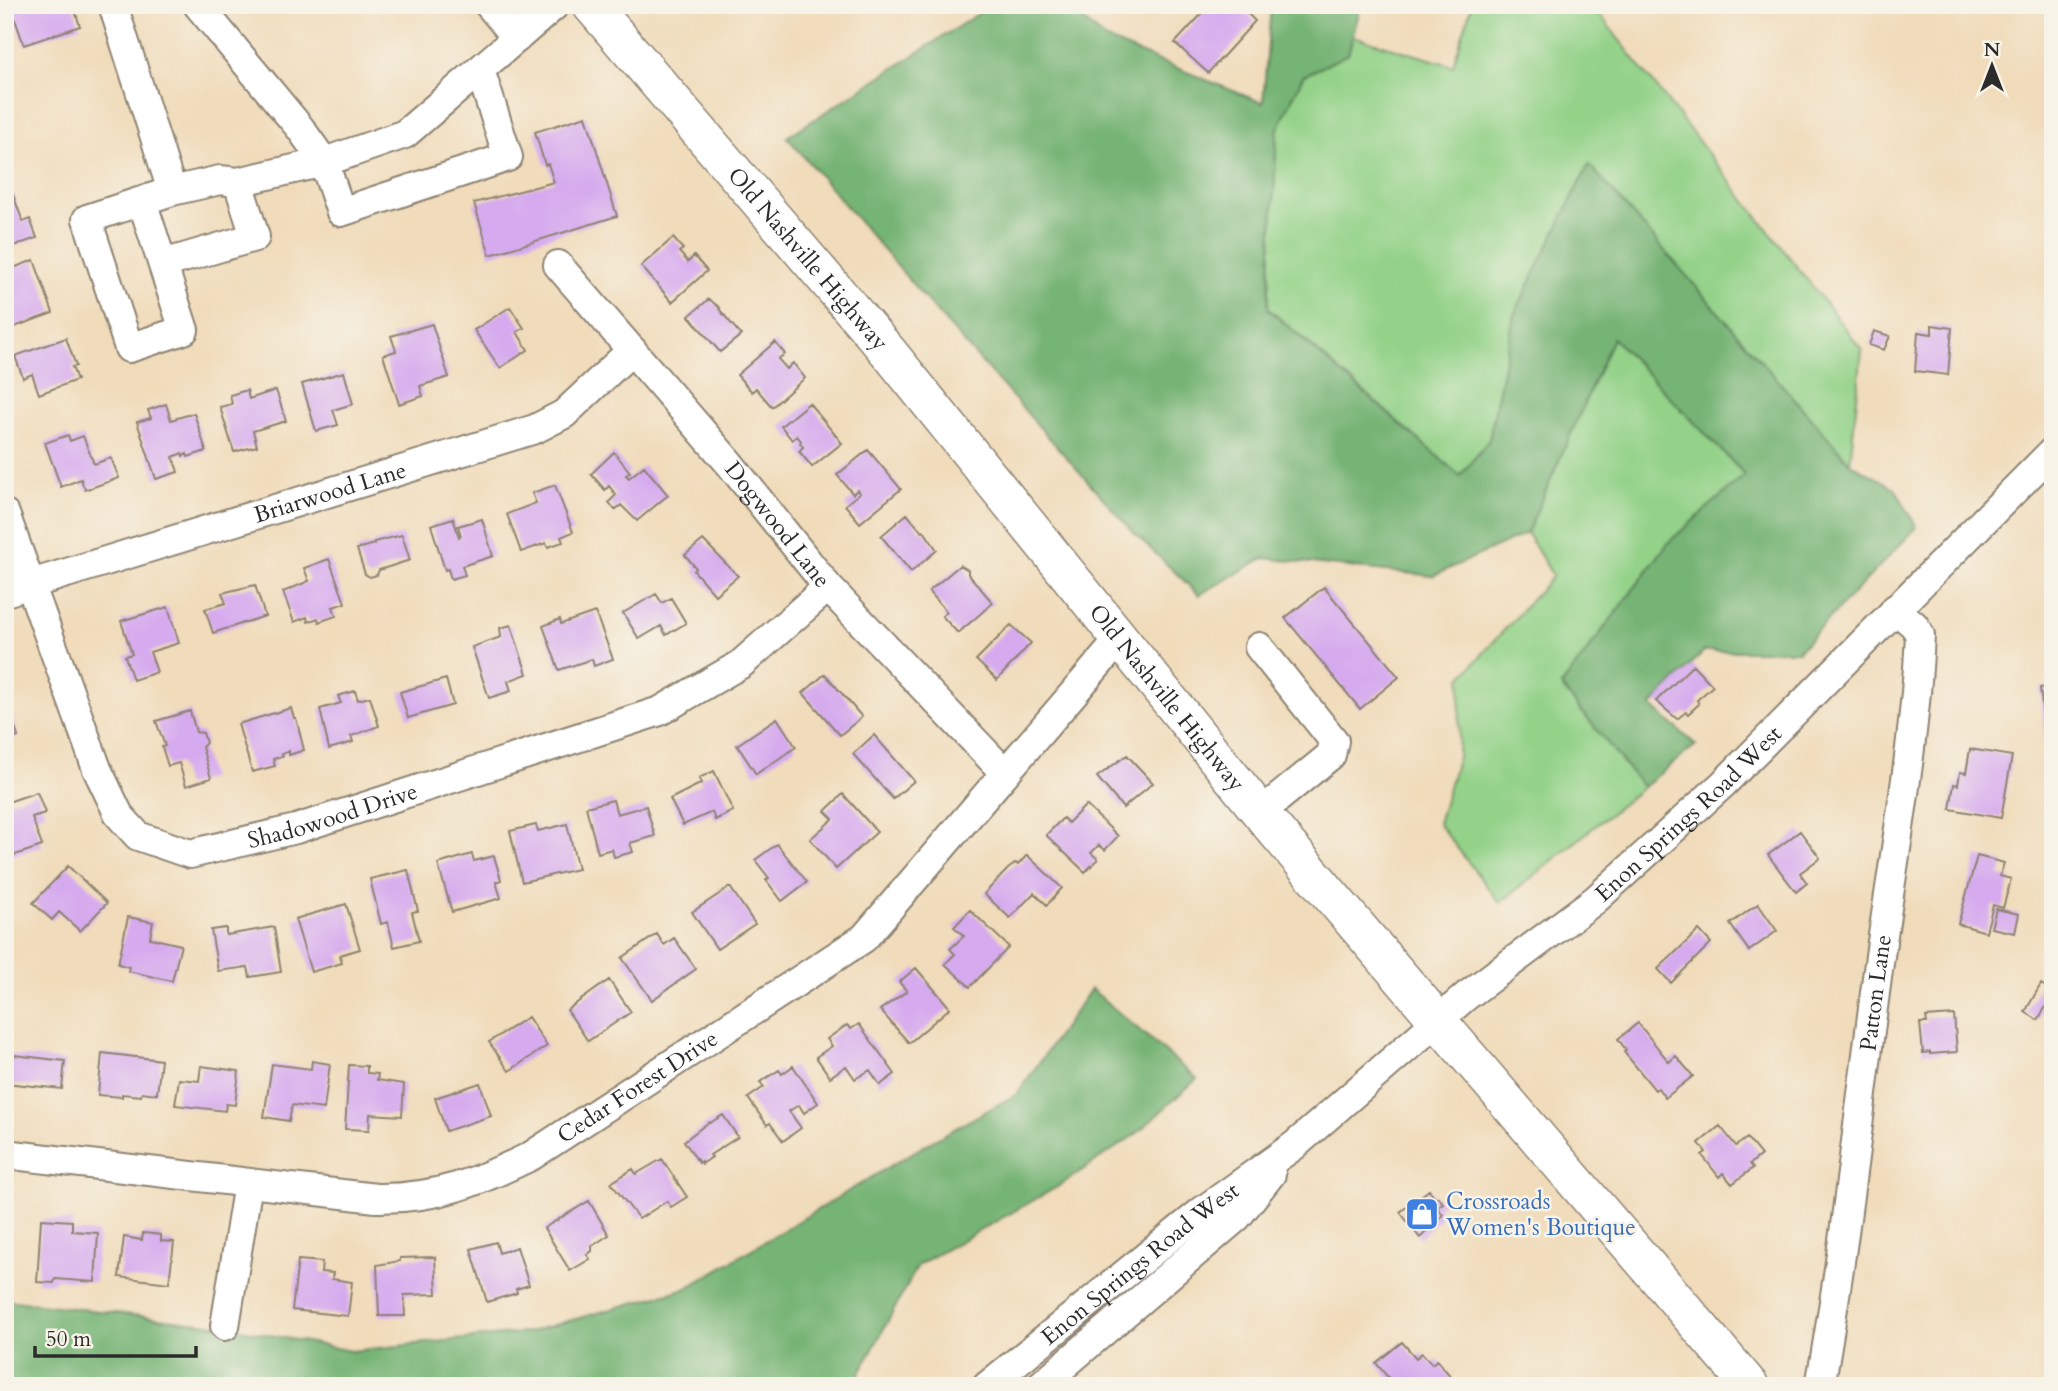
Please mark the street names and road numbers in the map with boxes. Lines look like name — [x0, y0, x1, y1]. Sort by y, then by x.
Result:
street label: Old Nashville Highway — [721, 161, 895, 357]
street label: Briarwood Lane — [250, 454, 410, 531]
street label: Dogwood Lane — [718, 455, 837, 594]
street label: Old Nashville Highway — [1082, 598, 1252, 798]
street label: Enon Springs Road West — [1588, 719, 1789, 909]
street label: Shadowood Drive — [244, 776, 422, 856]
street label: Patton Lane — [1853, 933, 1899, 1053]
street label: Cedar Forest Drive — [551, 1023, 724, 1151]
street label: Enon Springs Road West — [1035, 1175, 1245, 1352]

